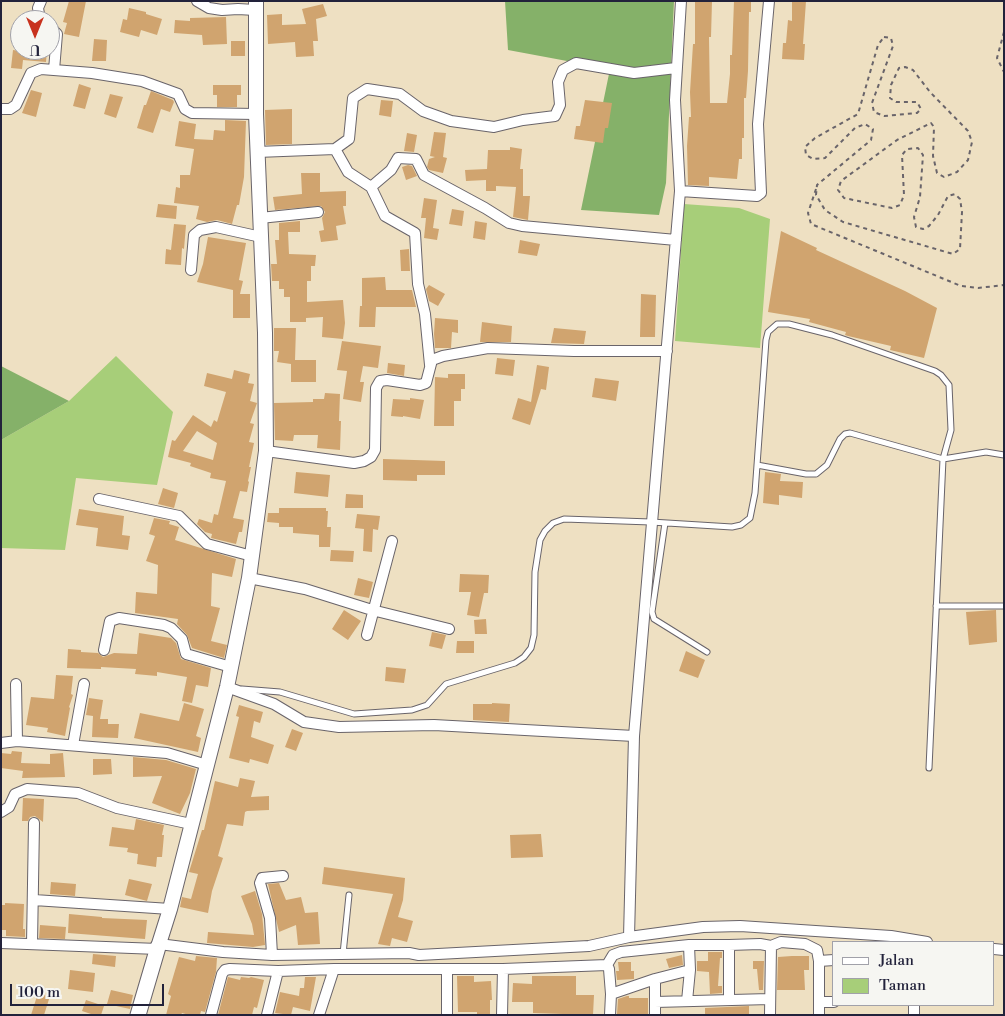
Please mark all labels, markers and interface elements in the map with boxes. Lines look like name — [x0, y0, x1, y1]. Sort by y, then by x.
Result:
north arrow — [10, 10, 60, 60]
text: U — [30, 40, 40, 58]
legend — [832, 941, 995, 1006]
text: Jalan — [879, 951, 914, 970]
scale bar — [12, 974, 166, 1006]
text: Taman — [879, 976, 926, 995]
text: 100 m — [18, 983, 60, 1002]

